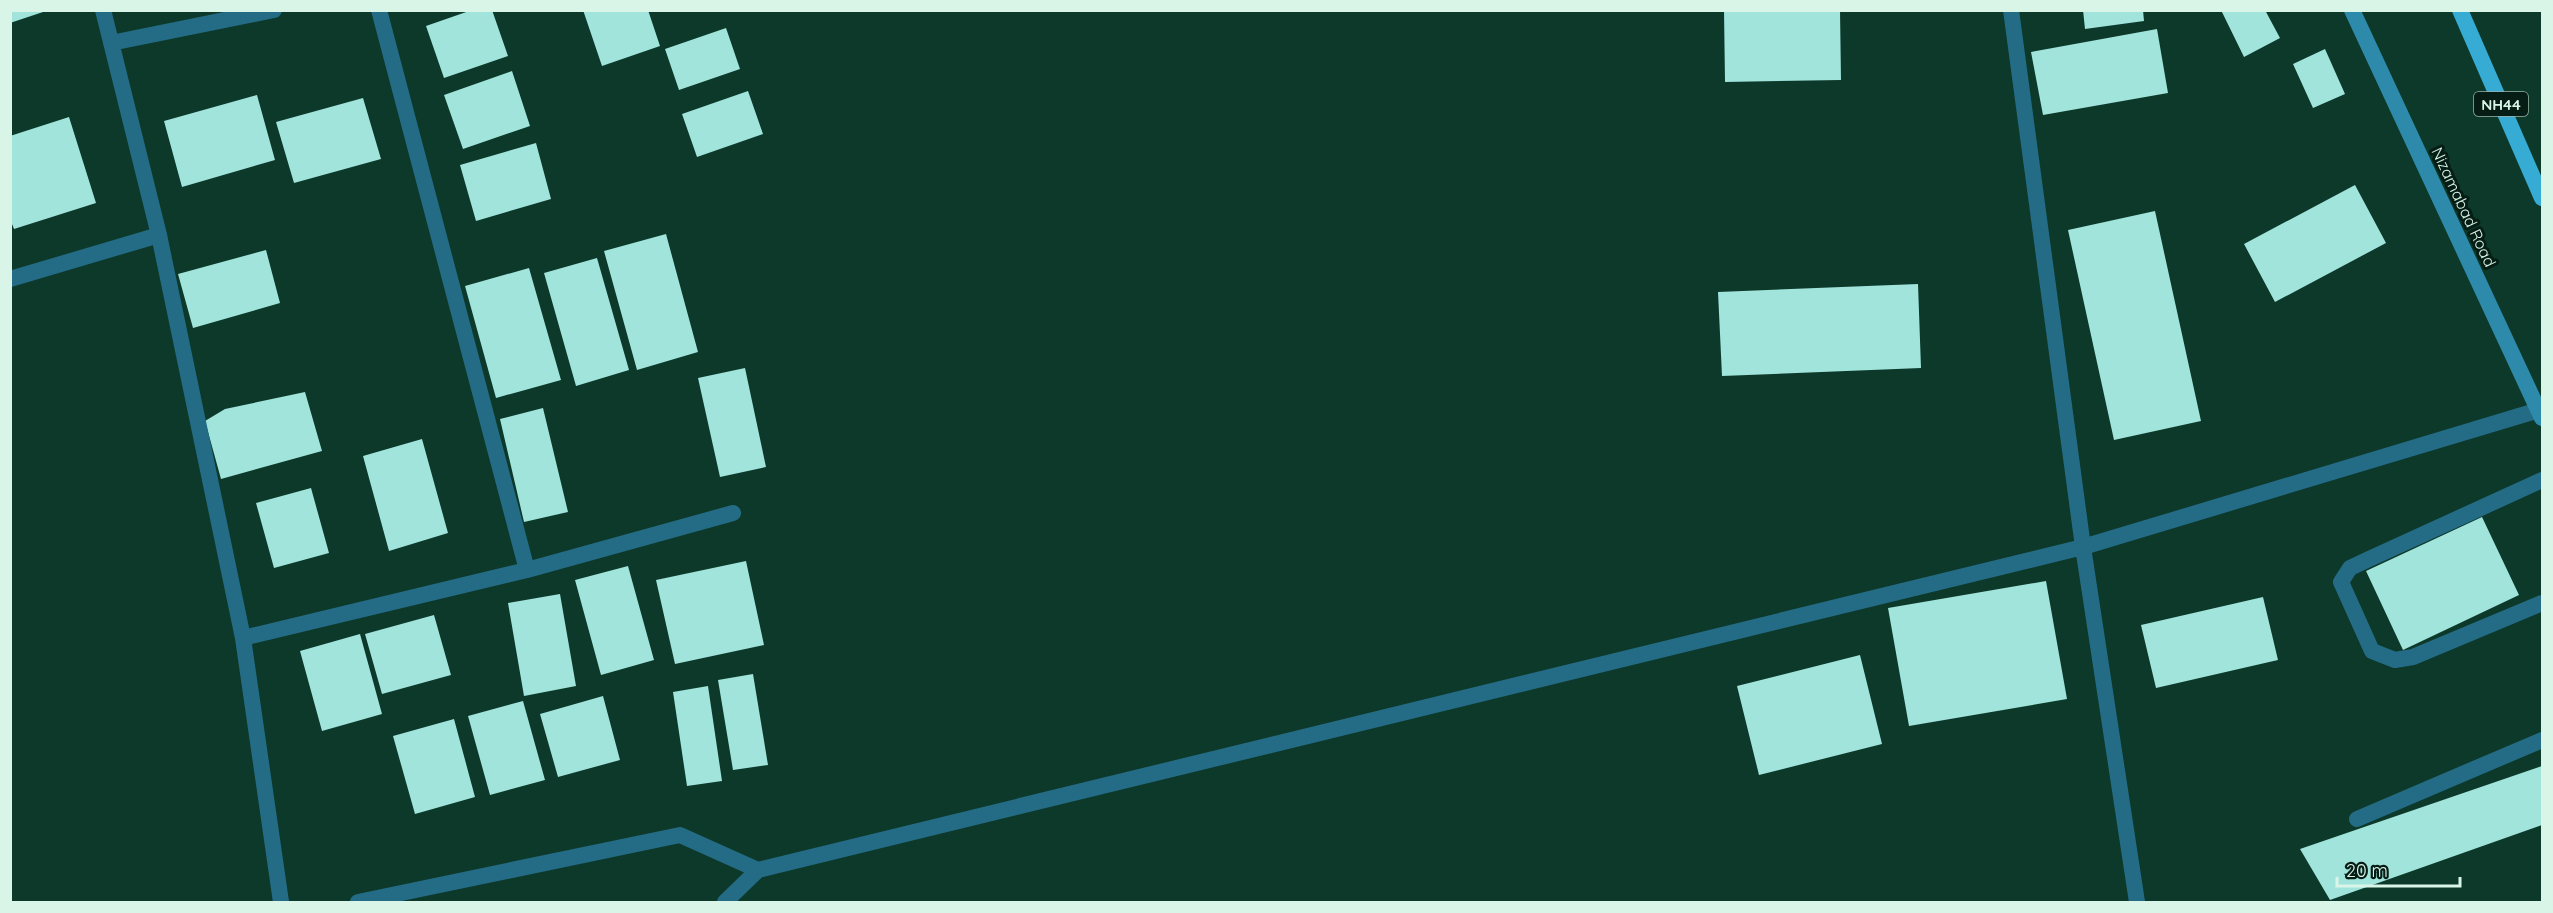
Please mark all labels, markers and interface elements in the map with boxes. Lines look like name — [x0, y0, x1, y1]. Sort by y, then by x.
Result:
road number: NH44 — [2474, 92, 2528, 116]
street label: Nizamabad Road — [2427, 144, 2501, 270]
scale bar — [2337, 850, 2460, 888]
text: 20 m — [2346, 859, 2388, 882]

